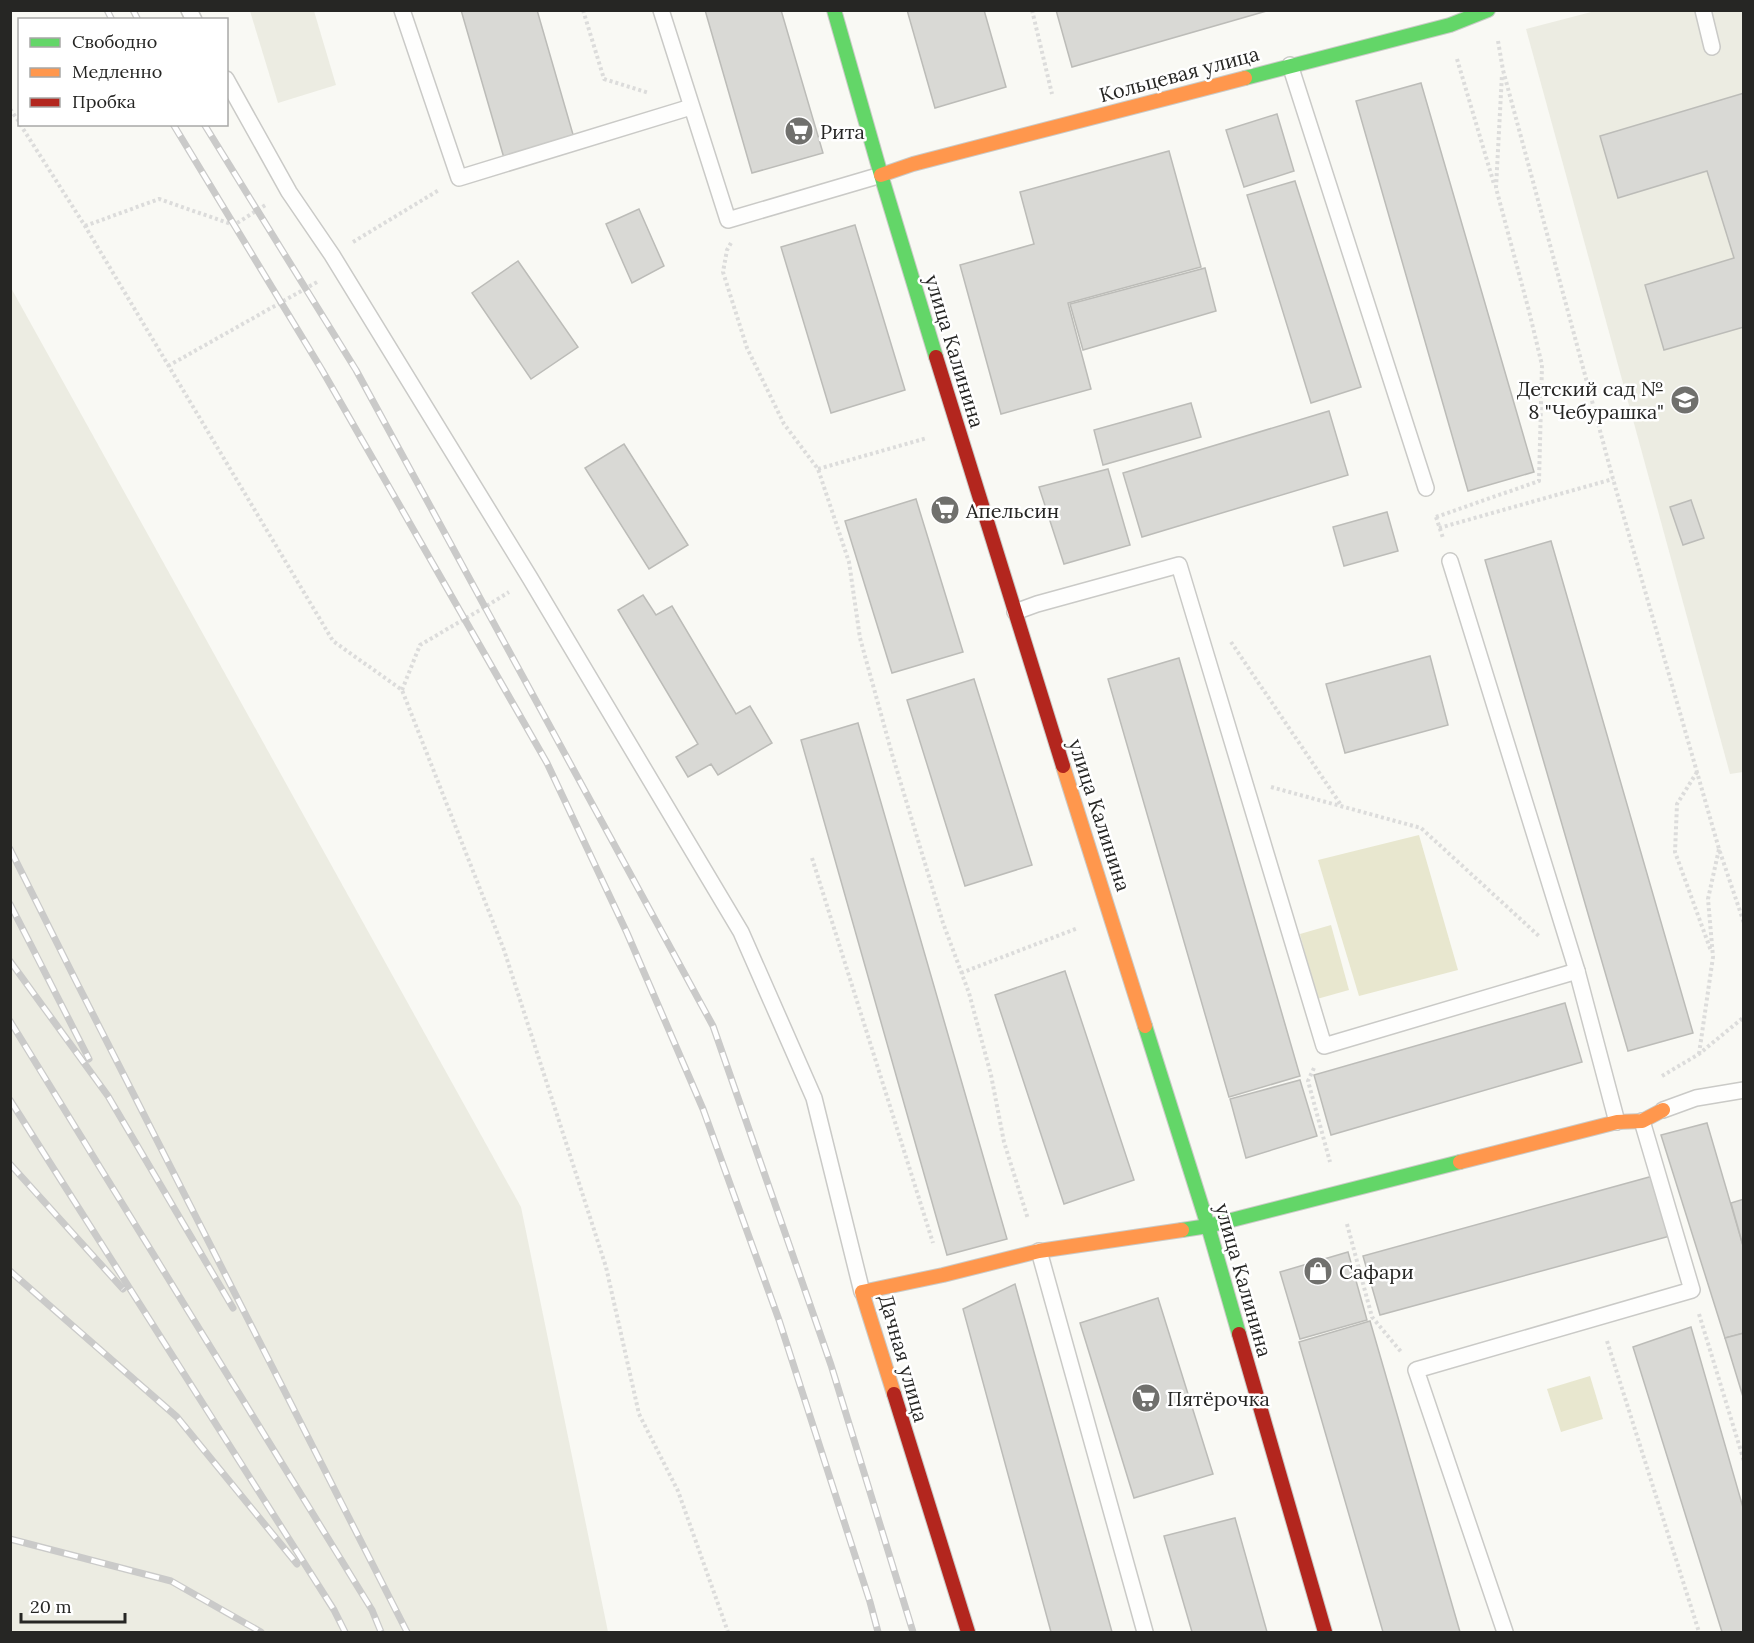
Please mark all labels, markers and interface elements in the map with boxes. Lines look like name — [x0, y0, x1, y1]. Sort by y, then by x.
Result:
legend — [18, 18, 228, 126]
text: Свободно — [72, 30, 157, 53]
street label: Кольцевая улица — [1096, 41, 1262, 107]
text: Медленно — [72, 60, 162, 83]
text: Пробка — [72, 90, 136, 113]
supermarket icon: Рита — [783, 115, 815, 147]
place label: Рита — [820, 119, 865, 144]
street label: улица Калинина — [920, 271, 990, 431]
place label: Детский сад № 8 "Чебурашка" — [1517, 376, 1664, 424]
school or university icon: Детский сад № 8 "Чебурашка" — [1669, 384, 1701, 416]
supermarket icon: Апельсин — [929, 494, 961, 526]
place label: Апельсин — [965, 498, 1059, 523]
street label: улица Калинина — [1064, 736, 1136, 894]
street label: улица Калинина — [1210, 1200, 1278, 1360]
shop icon: Сафари — [1302, 1255, 1334, 1287]
place label: Сафари — [1339, 1259, 1414, 1284]
street label: Дачная улица — [874, 1291, 934, 1425]
supermarket icon: Пятёрочка — [1130, 1382, 1162, 1414]
place label: Пятёрочка — [1167, 1386, 1270, 1411]
scale bar — [21, 1586, 124, 1624]
text: 20 m — [30, 1595, 72, 1618]

